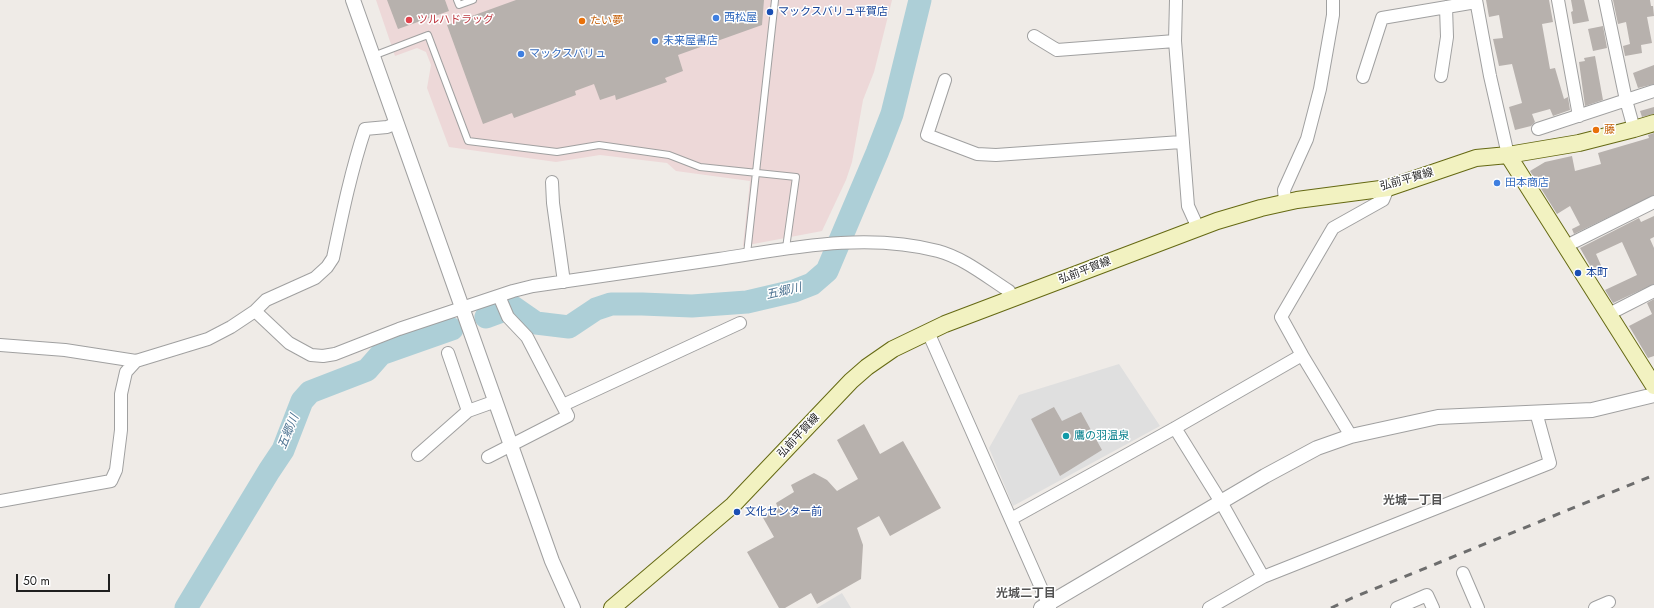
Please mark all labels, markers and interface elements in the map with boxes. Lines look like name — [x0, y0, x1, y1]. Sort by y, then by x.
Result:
place label: マックスバリュ平賀店 — [778, 5, 888, 19]
marker: マックスバリュ平賀店 — [765, 7, 775, 17]
place label: 西松屋 — [724, 11, 757, 25]
place label: ツルハドラッグ — [417, 13, 494, 27]
marker: 西松屋 — [711, 13, 721, 23]
place label: たい夢 — [590, 14, 623, 28]
marker: ツルハドラッグ — [404, 15, 414, 25]
marker: たい夢 — [577, 16, 587, 26]
place label: 未来屋書店 — [663, 34, 718, 48]
marker: 未来屋書店 — [650, 36, 660, 46]
place label: マックスバリュ — [529, 47, 606, 61]
marker: マックスバリュ — [516, 49, 526, 59]
place label: 藤 — [1604, 123, 1615, 137]
marker: 藤 — [1591, 125, 1601, 135]
street label: 弘前平賀線 — [1379, 166, 1435, 194]
place label: 田本商店 — [1505, 176, 1549, 190]
marker: 田本商店 — [1492, 178, 1502, 188]
street label: 弘前平賀線 — [1057, 255, 1113, 287]
place label: 本町 — [1586, 266, 1608, 280]
marker: 本町 — [1573, 268, 1583, 278]
water label: 五郷川 — [765, 281, 803, 303]
street label: 弘前平賀線 — [775, 411, 823, 461]
water label: 五郷川 — [276, 413, 302, 451]
place label: 鷹の羽温泉 — [1074, 429, 1129, 443]
marker: 鷹の羽温泉 — [1061, 431, 1071, 441]
district label: 光城一丁目 — [1383, 494, 1443, 508]
place label: 文化センター前 — [745, 505, 822, 519]
marker: 文化センター前 — [732, 507, 742, 517]
scale bar — [18, 566, 112, 592]
text: 50 m — [23, 572, 50, 590]
district label: 光城二丁目 — [996, 587, 1056, 601]

